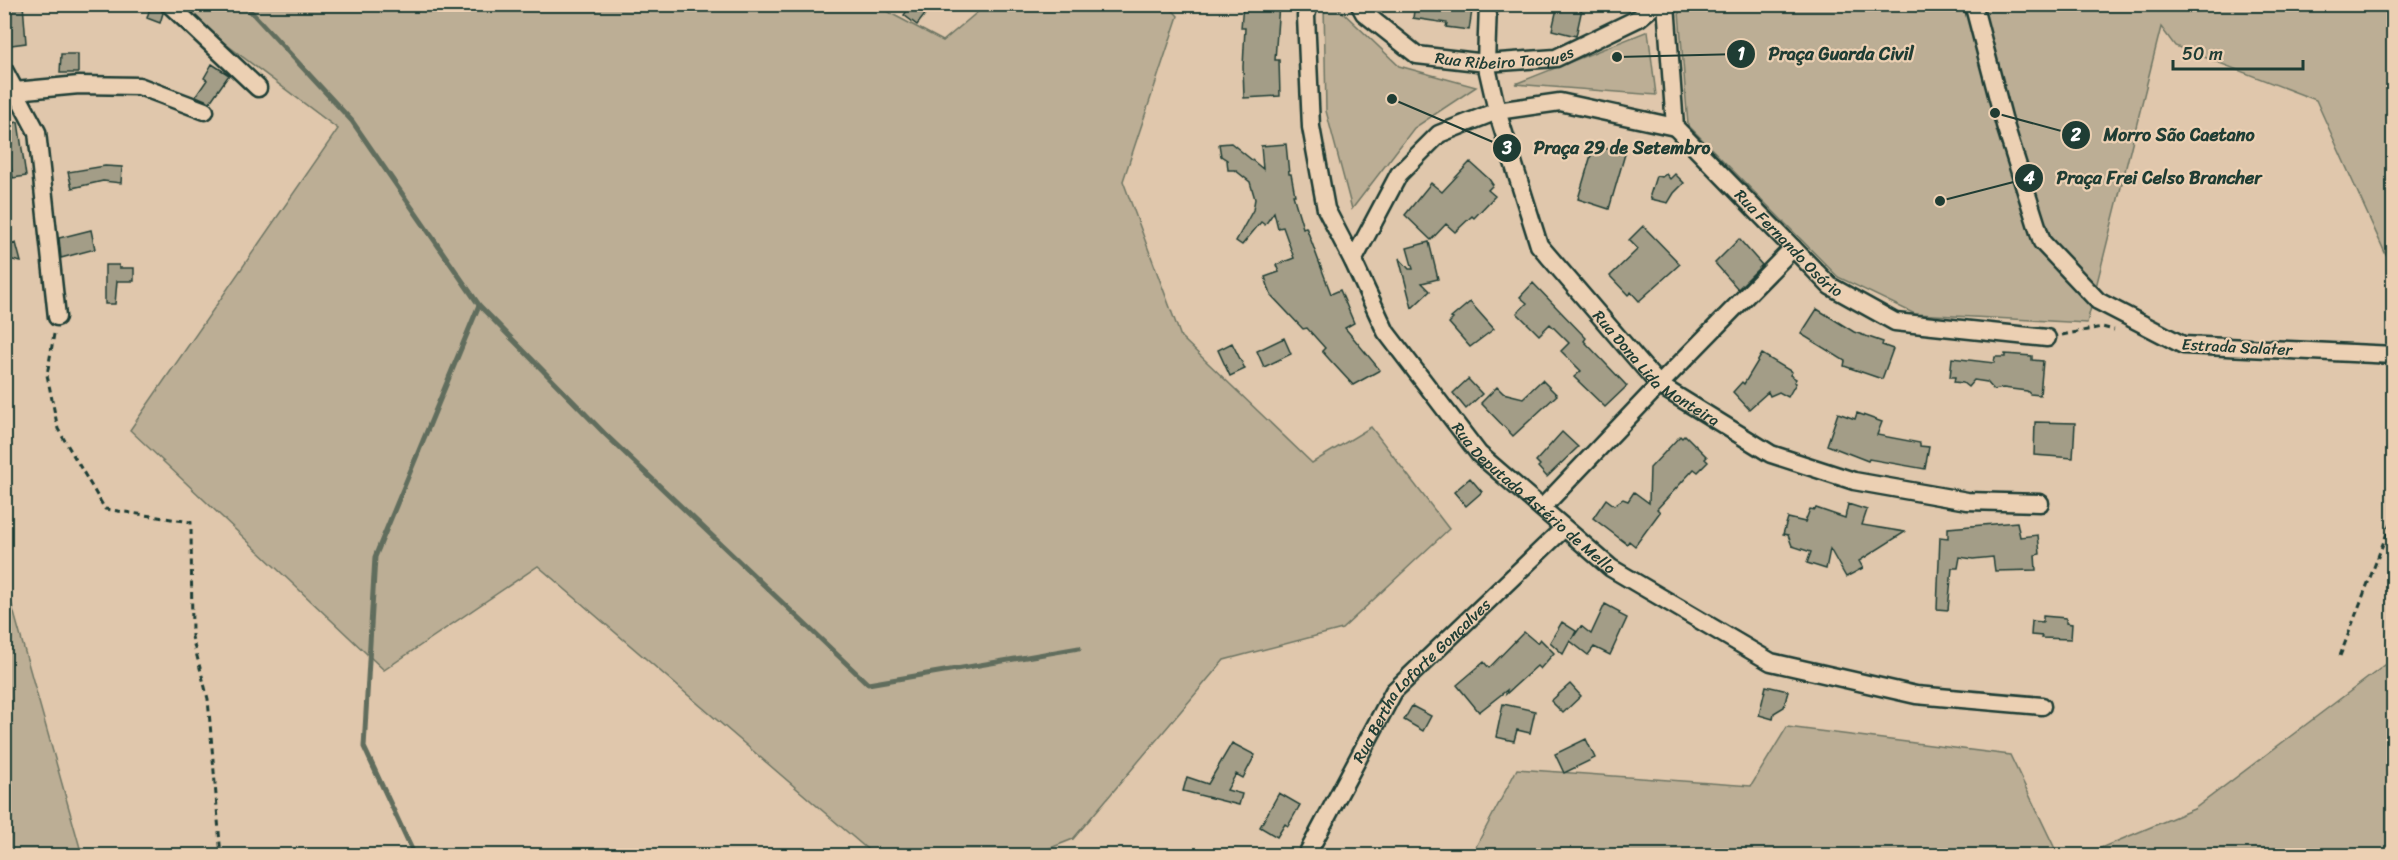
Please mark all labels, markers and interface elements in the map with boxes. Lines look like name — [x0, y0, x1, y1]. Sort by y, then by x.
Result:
scale bar — [2173, 33, 2304, 71]
callout: Praça Guarda Civil — [1726, 36, 1925, 72]
street label: Rua Ribeiro Tacques — [1433, 37, 1579, 78]
text: 1 — [1737, 38, 1745, 70]
text: Praça Guarda Civil — [1768, 38, 1914, 70]
text: 50 m — [2182, 38, 2223, 70]
callout: Morro São Caetano — [2061, 117, 2267, 153]
text: 2 — [2070, 119, 2082, 151]
text: Morro São Caetano — [2102, 119, 2255, 151]
callout: Praça 29 de Setembro — [1492, 130, 1723, 166]
text: 3 — [1501, 132, 1512, 164]
text: Praça 29 de Setembro — [1534, 132, 1710, 164]
callout: Praça Frei Celso Brancher — [2014, 160, 2274, 196]
text: 4 — [2022, 162, 2035, 194]
text: Praça Frei Celso Brancher — [2056, 162, 2263, 194]
street label: Rua Fernando Osório — [1728, 182, 1848, 305]
street label: Rua Dona Lida Monteira — [1586, 303, 1726, 434]
street label: Estrada Salater — [2181, 330, 2294, 364]
street label: Rua Deputado Astério de Mello — [1444, 415, 1623, 581]
street label: Rua Bertha Loforte Gonçalves — [1344, 590, 1498, 768]

